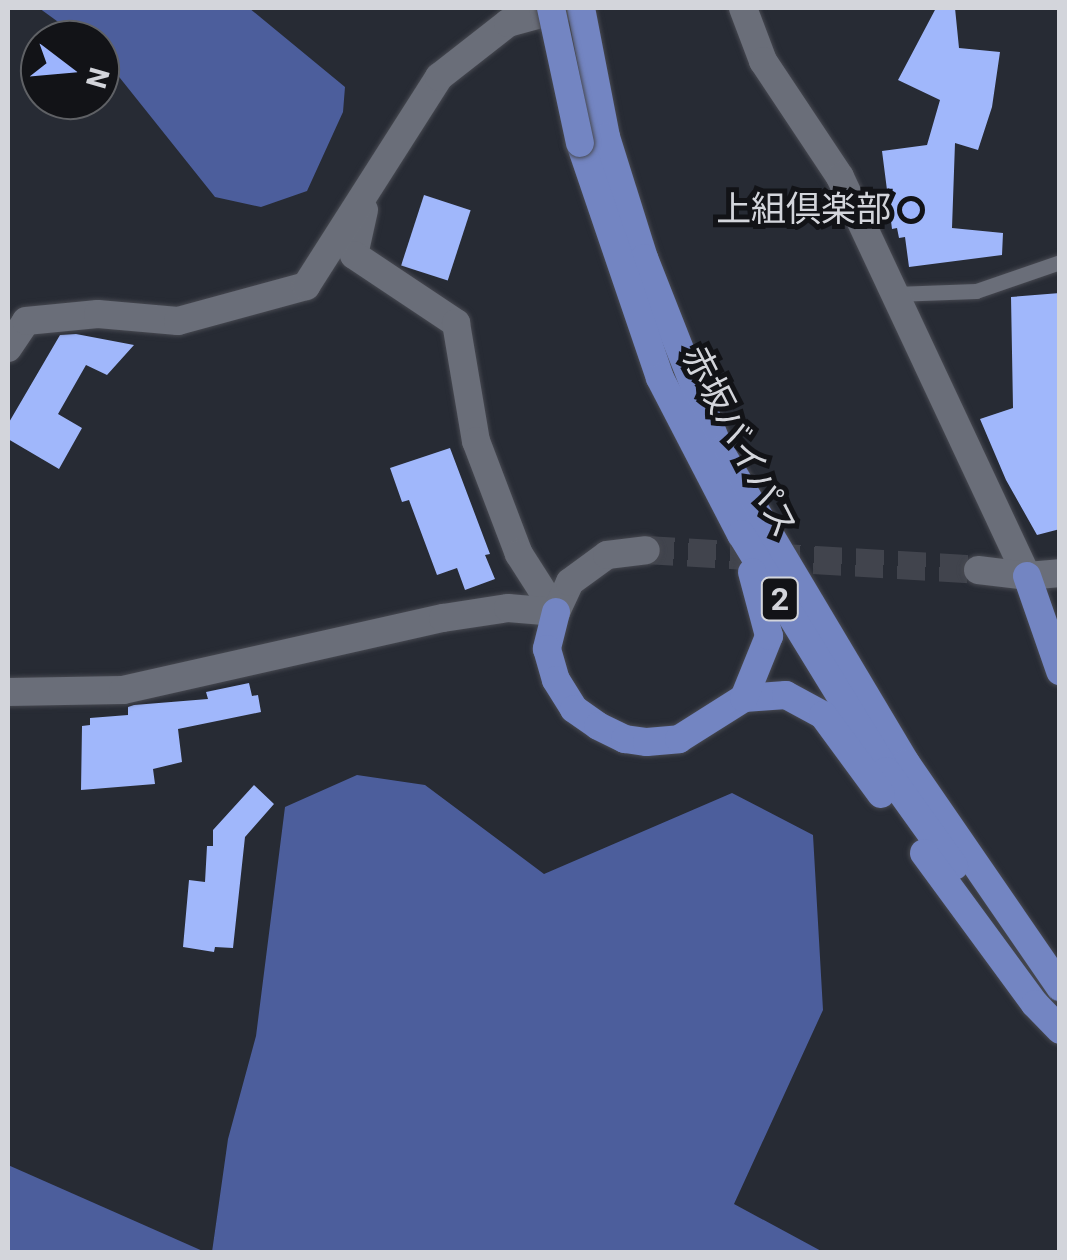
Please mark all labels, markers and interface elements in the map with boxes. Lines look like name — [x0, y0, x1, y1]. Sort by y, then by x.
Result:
north arrow — [20, 20, 120, 120]
text: N — [79, 64, 116, 92]
place label: 上組倶楽部 — [716, 189, 891, 231]
marker: 上組倶楽部 — [900, 199, 922, 221]
street label: 赤坂バイパス — [673, 339, 805, 545]
road number: 2 — [760, 572, 800, 626]

